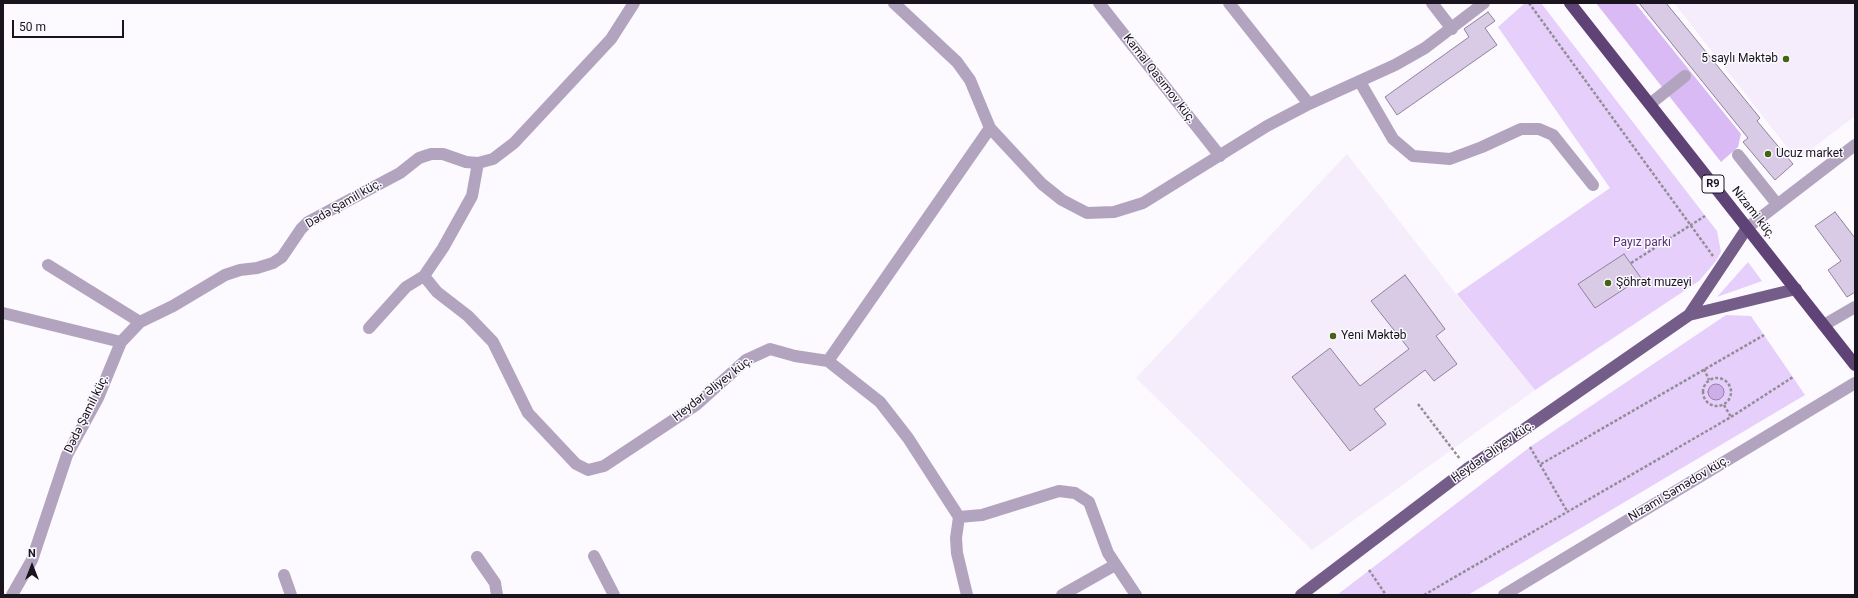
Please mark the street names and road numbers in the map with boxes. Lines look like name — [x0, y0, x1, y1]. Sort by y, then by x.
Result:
street label: Kamal Qasımov küç. — [1120, 32, 1198, 126]
road number: R9 — [1702, 175, 1724, 193]
street label: Dədə Şamil küç. — [303, 176, 385, 232]
street label: Nizami küç. — [1728, 184, 1778, 242]
street label: Heydər Əliyev küç. — [670, 353, 756, 425]
street label: Dədə Şamil küç. — [62, 372, 112, 456]
street label: Heydər Əliyev küç. — [1449, 418, 1537, 486]
street label: Nizami Səmədov küç. — [1626, 453, 1732, 525]

